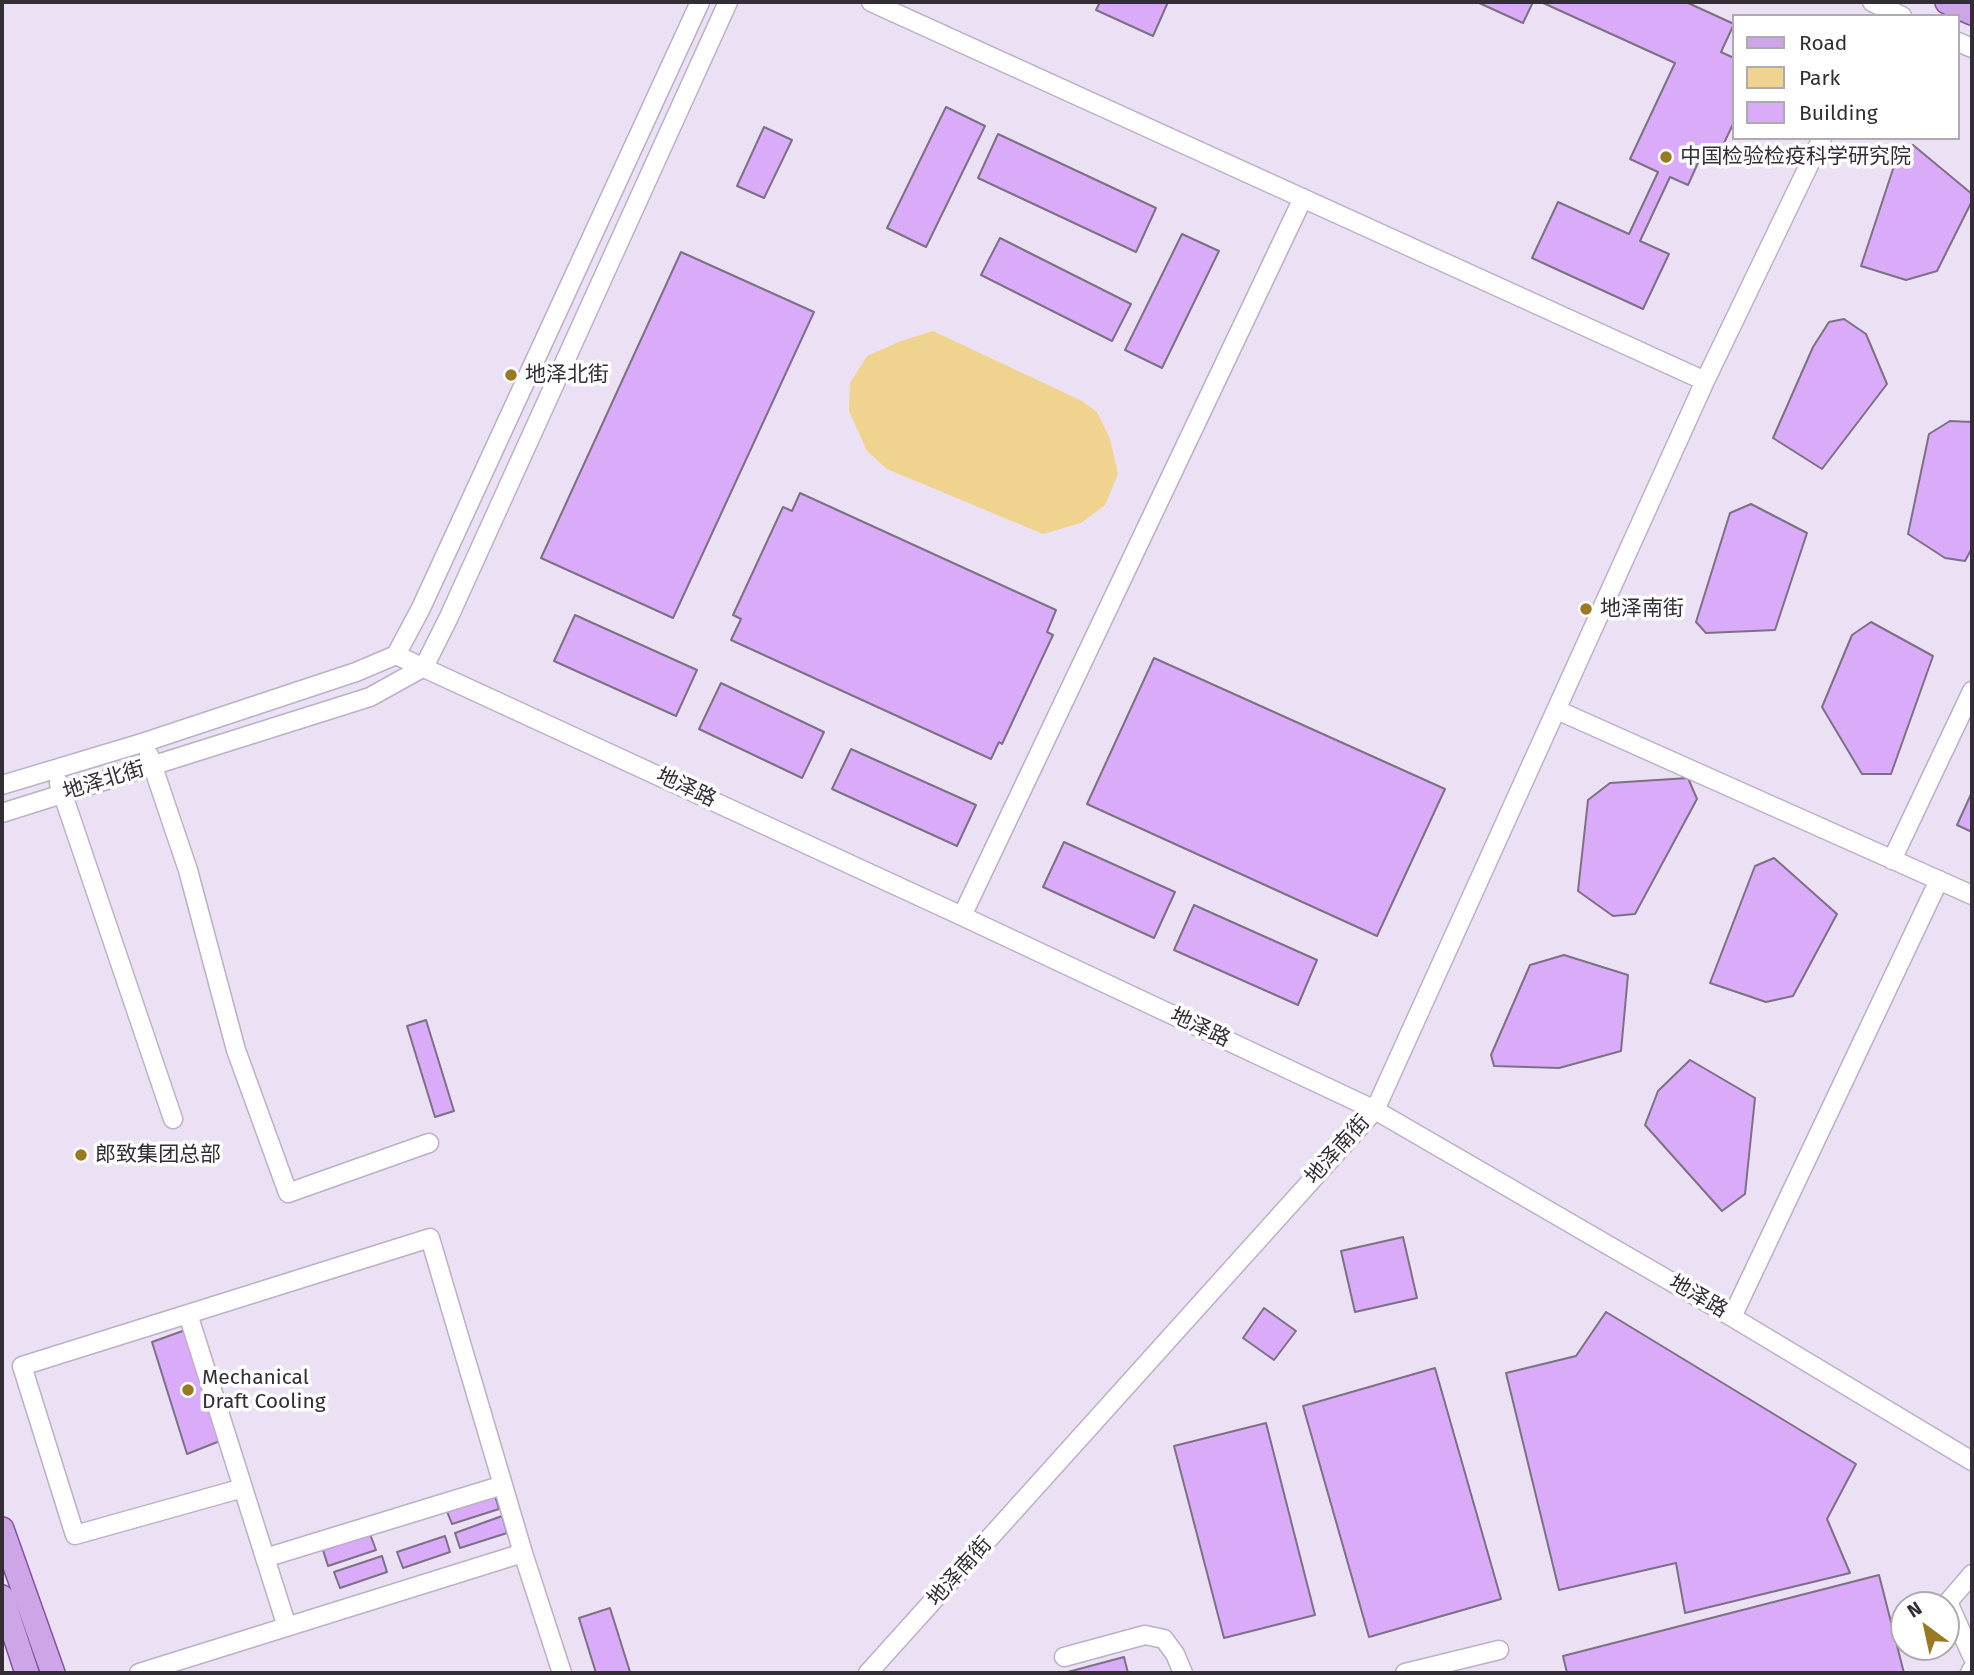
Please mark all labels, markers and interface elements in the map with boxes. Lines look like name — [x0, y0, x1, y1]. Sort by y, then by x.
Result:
legend — [1732, 14, 1960, 140]
text: Road — [1799, 30, 1847, 56]
text: Park — [1799, 65, 1840, 91]
text: Building — [1799, 100, 1878, 126]
place label: 中国检验检疫科学研究院 — [1680, 144, 1911, 170]
marker: 中国检验检疫科学研究院 — [1658, 149, 1674, 165]
place label: 地泽北街 — [525, 362, 609, 388]
marker: 地泽北街 — [503, 367, 519, 383]
place label: 地泽南街 — [1600, 596, 1684, 622]
marker: 地泽南街 — [1578, 601, 1594, 617]
street label: 地泽北街 — [60, 757, 148, 805]
street label: 地泽路 — [652, 763, 720, 813]
street label: 地泽路 — [1166, 1003, 1234, 1053]
street label: 地泽南街 — [1301, 1110, 1375, 1190]
place label: 郎致集团总部 — [95, 1142, 221, 1168]
marker: 郎致集团总部 — [73, 1147, 89, 1163]
street label: 地泽路 — [1664, 1270, 1732, 1324]
place label: Mechanical Draft Cooling — [202, 1365, 326, 1415]
marker: Mechanical Draft Cooling — [180, 1382, 196, 1398]
street label: 地泽南街 — [923, 1532, 997, 1612]
north arrow — [1890, 1591, 1960, 1661]
text: N — [1903, 1597, 1926, 1623]

